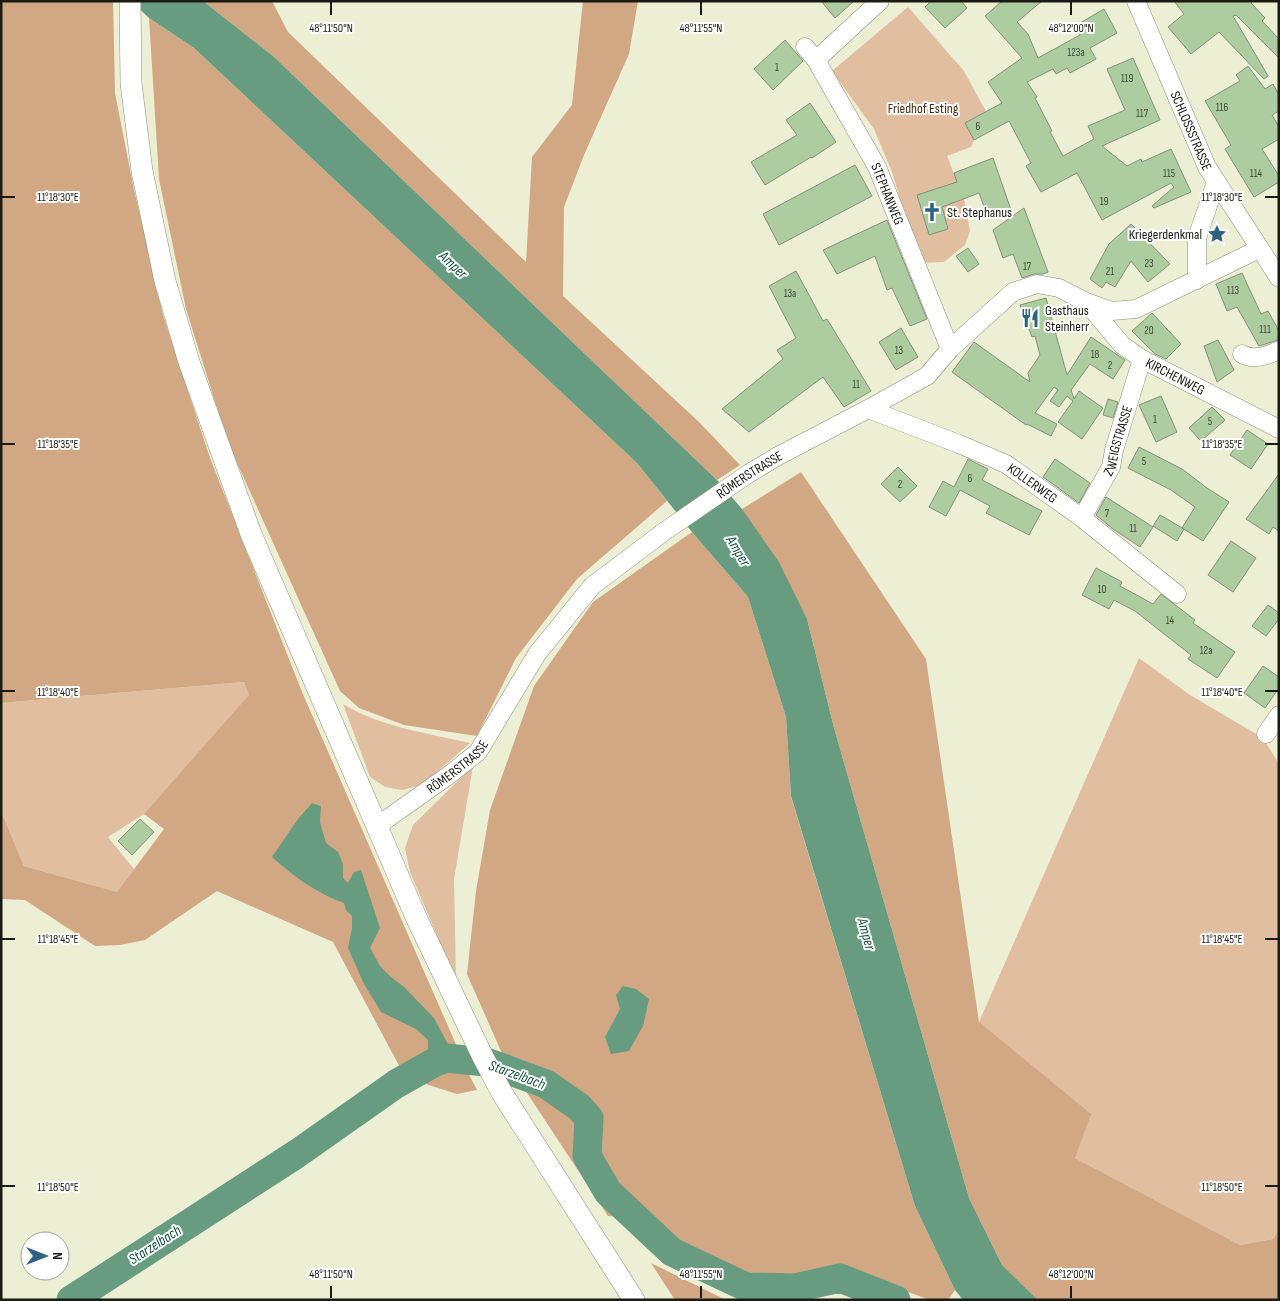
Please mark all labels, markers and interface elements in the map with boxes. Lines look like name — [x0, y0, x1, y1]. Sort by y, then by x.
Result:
text: 48°11'50"N — [309, 21, 353, 36]
text: 48°11'55"N — [680, 21, 722, 36]
text: 48°12'00"N — [1048, 21, 1094, 36]
house number: 123a — [1067, 46, 1085, 59]
house number: 1 — [775, 61, 779, 74]
house number: 119 — [1121, 72, 1133, 85]
street label: SCHLOSSSTRASSE — [1167, 88, 1216, 173]
park label: Friedhof Esting — [888, 100, 959, 117]
house number: 116 — [1216, 101, 1228, 114]
house number: 117 — [1136, 107, 1149, 120]
house number: 6 — [976, 120, 981, 133]
street label: STEPHANWEG — [868, 159, 908, 227]
house number: 115 — [1163, 167, 1175, 180]
house number: 114 — [1250, 167, 1263, 180]
text: 11°18'30"E — [37, 190, 79, 205]
text: 11°18'30"E — [1201, 190, 1243, 205]
house number: 19 — [1100, 195, 1108, 208]
church icon: St. Stephanus — [921, 201, 943, 223]
place label: St. Stephanus — [947, 204, 1012, 221]
place icon: Kriegerdenkmal — [1206, 223, 1228, 245]
place label: Kriegerdenkmal — [1129, 226, 1202, 243]
water label: Amper — [434, 246, 472, 283]
house number: 23 — [1144, 257, 1154, 270]
house number: 17 — [1023, 260, 1032, 273]
house number: 21 — [1106, 265, 1114, 278]
house number: 113 — [1227, 284, 1240, 297]
house number: 13a — [784, 287, 796, 300]
place label: Gasthaus Steinherr — [1045, 302, 1089, 335]
restaurant icon: Gasthaus Steinherr — [1019, 307, 1041, 329]
house number: 111 — [1259, 323, 1271, 336]
house number: 20 — [1144, 324, 1154, 337]
house number: 13 — [895, 344, 904, 357]
house number: 18 — [1091, 348, 1100, 361]
street label: KIRCHENWEG — [1143, 354, 1208, 398]
house number: 2 — [1108, 359, 1113, 372]
house number: 11 — [852, 378, 860, 391]
street label: ZWEIGSTRASSE — [1099, 403, 1136, 479]
house number: 1 — [1153, 413, 1157, 426]
house number: 5 — [1208, 415, 1212, 428]
text: 11°18'35"E — [38, 437, 79, 452]
text: 11°18'35"E — [1202, 437, 1243, 452]
street label: RÖMERSTRASSE — [713, 447, 785, 502]
house number: 5 — [1142, 455, 1146, 468]
street label: KOLLERWEG — [1004, 459, 1061, 506]
house number: 6 — [968, 472, 973, 485]
house number: 2 — [898, 478, 903, 491]
house number: 7 — [1105, 507, 1110, 520]
house number: 11 — [1129, 522, 1137, 535]
water label: Amper — [721, 531, 755, 570]
house number: 10 — [1098, 583, 1106, 596]
house number: 14 — [1166, 614, 1175, 627]
house number: 12a — [1200, 644, 1212, 657]
text: 11°18'40"E — [37, 685, 79, 700]
text: 11°18'40"E — [1201, 685, 1243, 700]
street label: RÖMERSTRASSE — [423, 737, 492, 797]
water label: Amper — [852, 915, 880, 953]
text: 11°18'45"E — [37, 932, 79, 947]
text: 11°18'45"E — [1201, 932, 1243, 947]
water label: Starzelbach — [486, 1056, 548, 1094]
text: 11°18'50"E — [37, 1180, 79, 1195]
text: 11°18'50"E — [1201, 1180, 1243, 1195]
water label: Starzelbach — [125, 1221, 185, 1269]
north arrow — [20, 1231, 70, 1281]
text: N — [49, 1252, 66, 1260]
text: 48°11'50"N — [309, 1267, 353, 1282]
text: 48°11'55"N — [680, 1267, 722, 1282]
text: 48°12'00"N — [1048, 1267, 1094, 1282]

